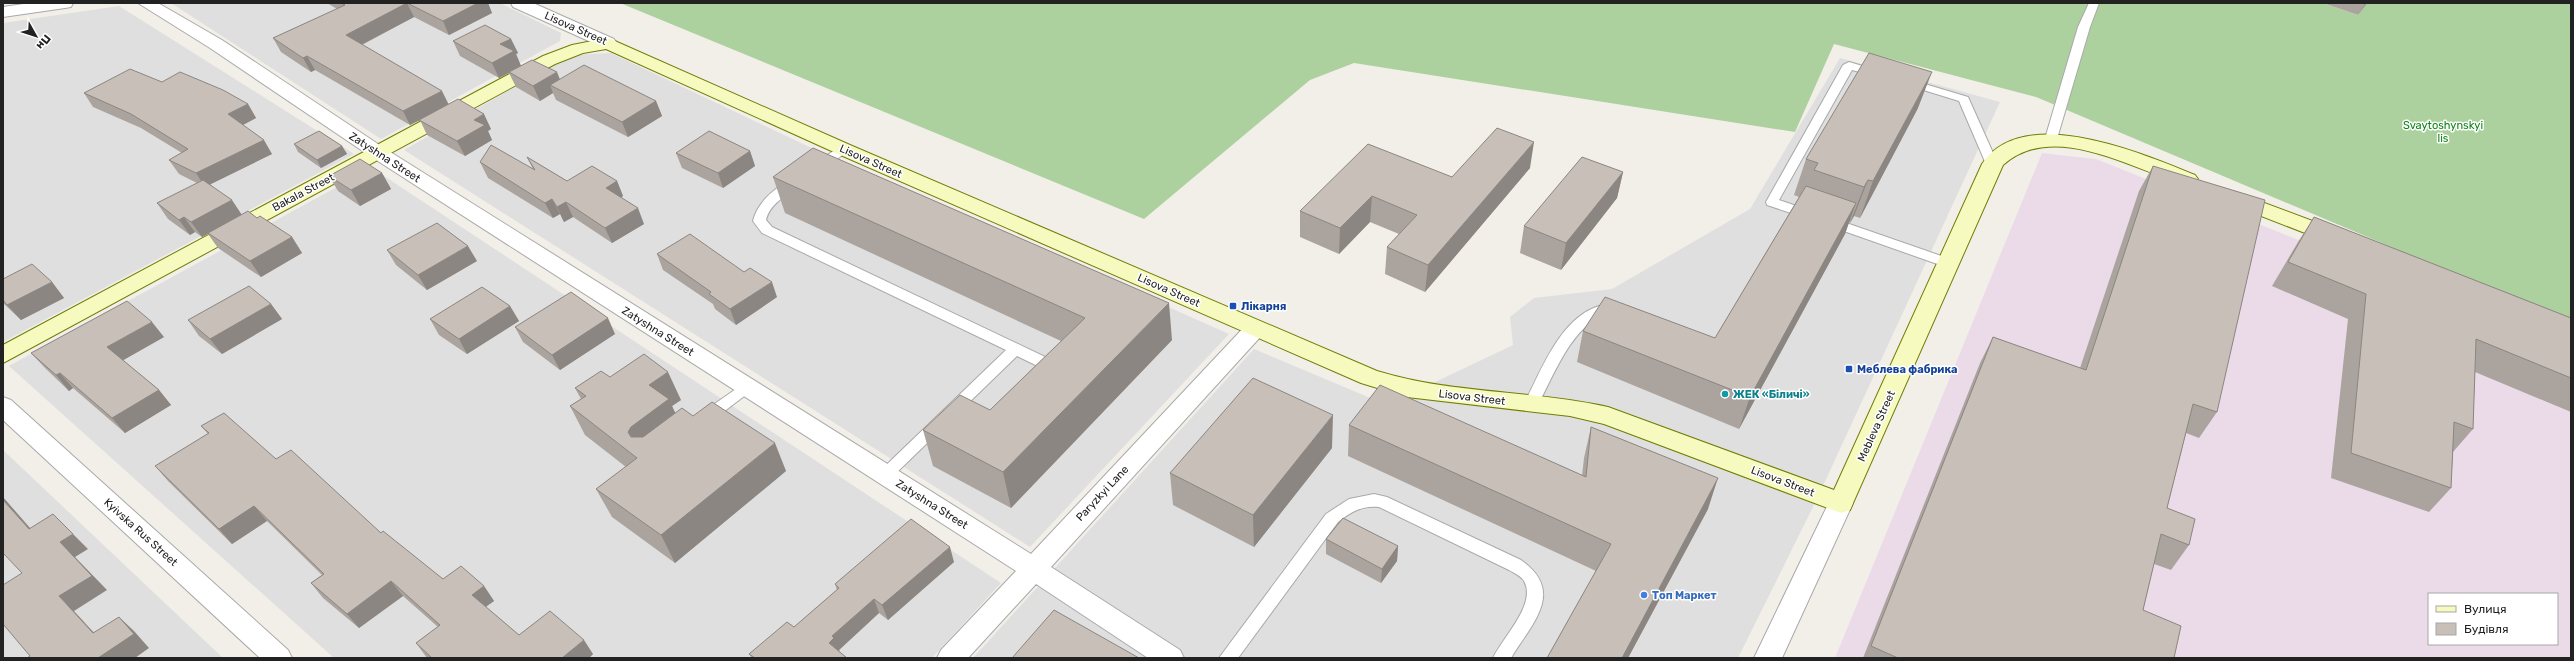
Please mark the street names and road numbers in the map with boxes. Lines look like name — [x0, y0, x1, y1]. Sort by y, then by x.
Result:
street label: Lisova Street — [543, 9, 610, 48]
street label: Zatyshna Street — [347, 130, 423, 186]
street label: Lisova Street — [838, 142, 905, 181]
street label: Bakala Street — [270, 170, 337, 214]
street label: Lisova Street — [1136, 271, 1203, 310]
street label: Zatyshna Street — [619, 304, 697, 359]
street label: Lisova Street — [1438, 387, 1507, 408]
street label: Mebleva Street — [1855, 388, 1898, 464]
street label: Paryzkyi Lane — [1073, 463, 1131, 524]
street label: Lisova Street — [1749, 463, 1817, 500]
street label: Zatyshna Street — [893, 477, 971, 532]
street label: Kyivska Rus Street — [101, 496, 181, 569]

